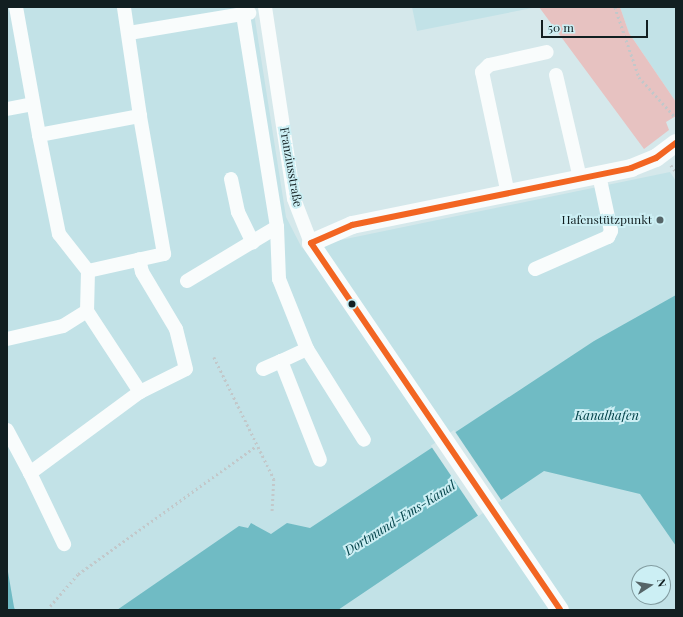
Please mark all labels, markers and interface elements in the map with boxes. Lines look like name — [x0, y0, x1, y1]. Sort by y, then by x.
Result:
scale bar — [543, 12, 650, 38]
text: 50 m — [548, 19, 574, 35]
street label: Franziusstraße — [277, 126, 305, 208]
place label: Hafenstützpunkt — [561, 213, 652, 227]
marker: Hafenstützpunkt — [655, 215, 665, 225]
unlabelled marker — [347, 299, 357, 309]
water label: Kanalhafen — [575, 407, 639, 423]
water label: Dortmund-Ems-Kanal — [342, 477, 458, 559]
north arrow — [631, 565, 671, 605]
text: N — [654, 577, 670, 588]

